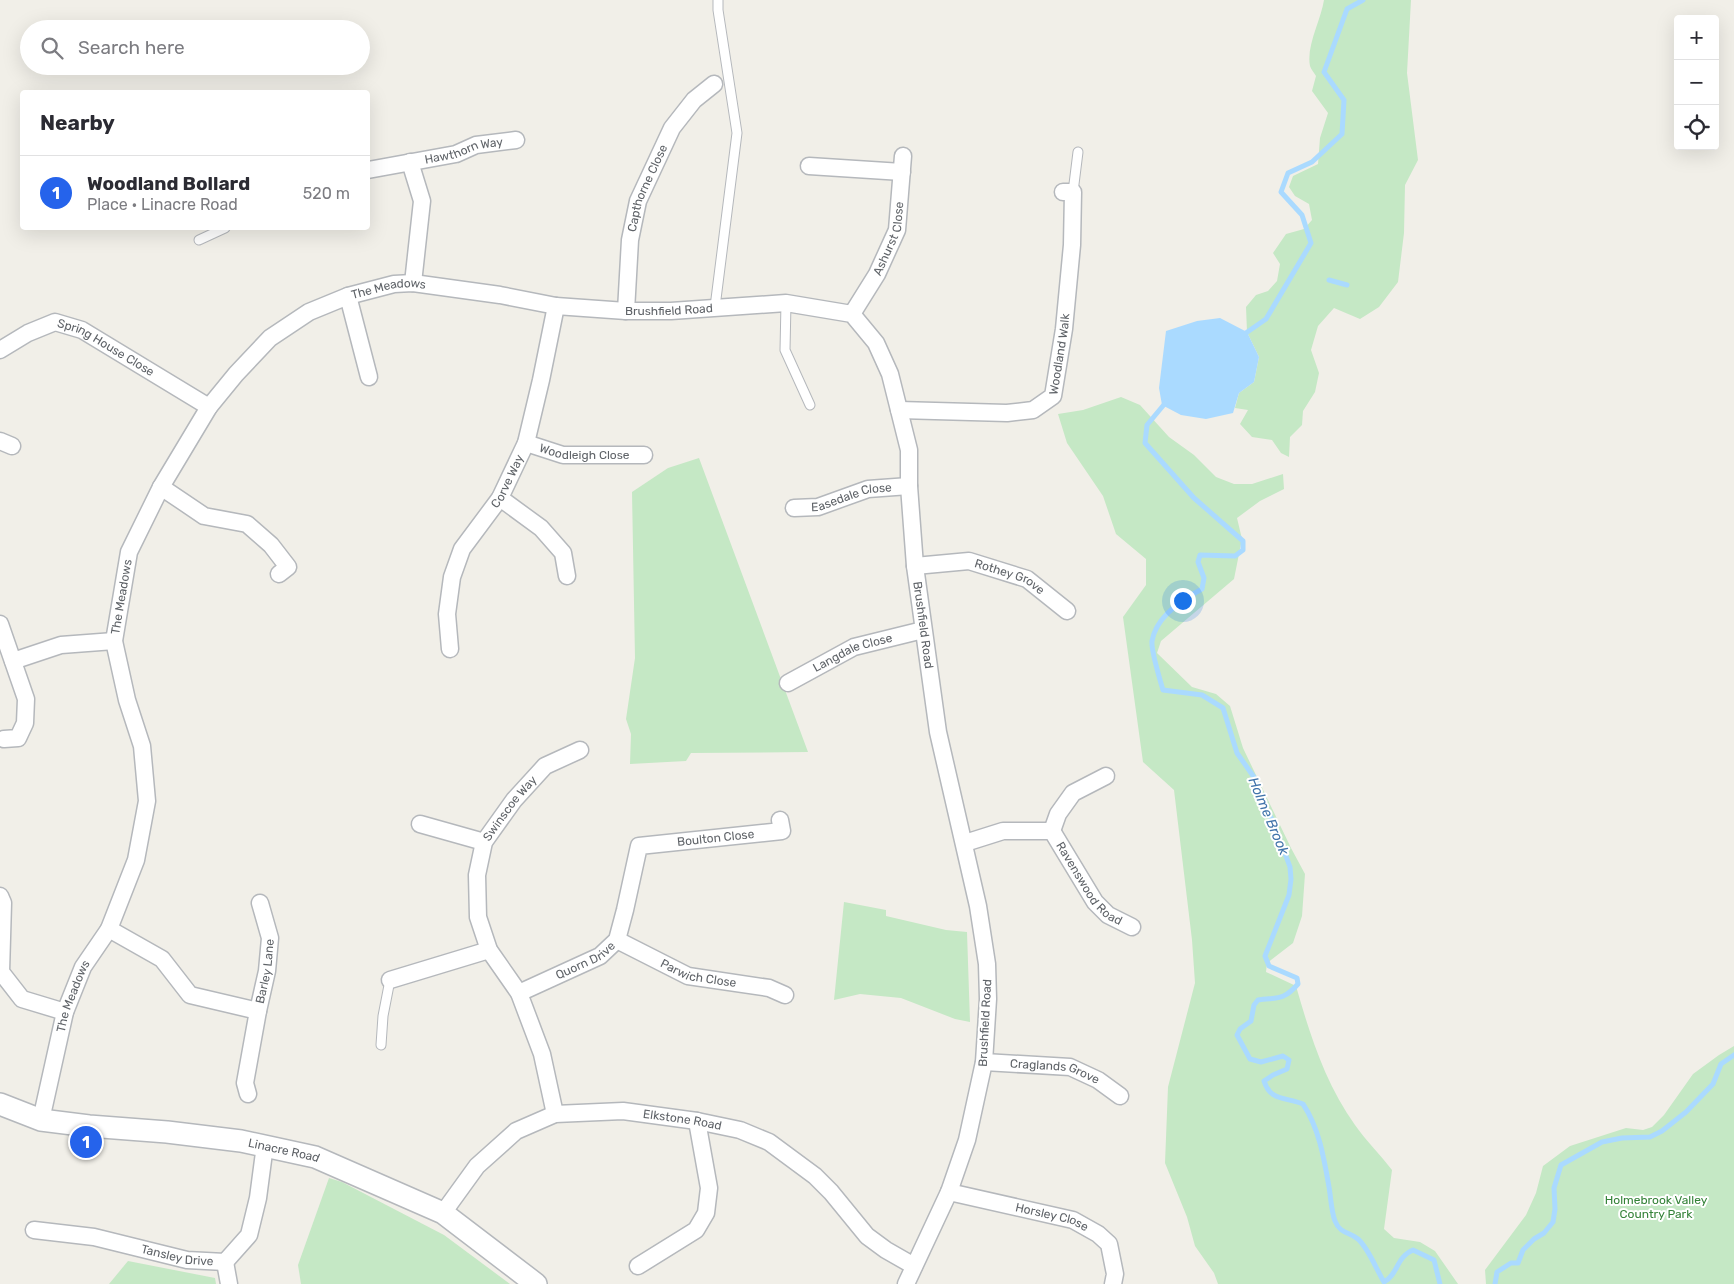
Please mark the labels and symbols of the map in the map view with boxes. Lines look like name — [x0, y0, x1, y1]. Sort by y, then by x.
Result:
street label: Hawthorn Way — [423, 135, 504, 167]
street label: Capthorne Close — [625, 142, 670, 233]
street label: Ashurst Close — [870, 201, 906, 278]
street label: The Meadows — [350, 276, 427, 302]
street label: Brushfield Road — [625, 301, 713, 318]
street label: Woodland Walk — [1046, 312, 1073, 396]
street label: Spring House Close — [56, 316, 157, 379]
street label: Woodleigh Close — [538, 441, 630, 462]
street label: Corve Way — [488, 452, 527, 511]
street label: Easedale Close — [811, 480, 892, 514]
street label: Rothey Grove — [973, 556, 1048, 597]
street label: The Meadows — [108, 558, 135, 636]
street label: Brushfield Road — [910, 580, 936, 669]
your location — [1170, 588, 1196, 614]
street label: Langdale Close — [811, 631, 894, 675]
street label: Swinscoe Way — [480, 773, 540, 844]
water label: Holme Brook — [1244, 775, 1293, 858]
street label: Boulton Close — [676, 827, 755, 849]
street label: Ravenswood Road — [1053, 839, 1125, 928]
street label: Barley Lane — [253, 938, 277, 1005]
street label: Quorn Drive — [553, 938, 618, 982]
street label: Parwich Close — [658, 956, 738, 990]
street label: The Meadows — [54, 957, 93, 1034]
street label: Brushfield Road — [976, 979, 994, 1067]
street label: Craglands Grove — [1010, 1057, 1102, 1087]
street label: Elkstone Road — [642, 1107, 723, 1133]
pin: 1 — [70, 1123, 102, 1161]
street label: Linacre Road — [247, 1136, 322, 1165]
park label: Holmebrook Valley Country Park — [1605, 1193, 1708, 1221]
street label: Horsley Close — [1014, 1200, 1091, 1234]
street label: Tansley Drive — [140, 1242, 214, 1268]

